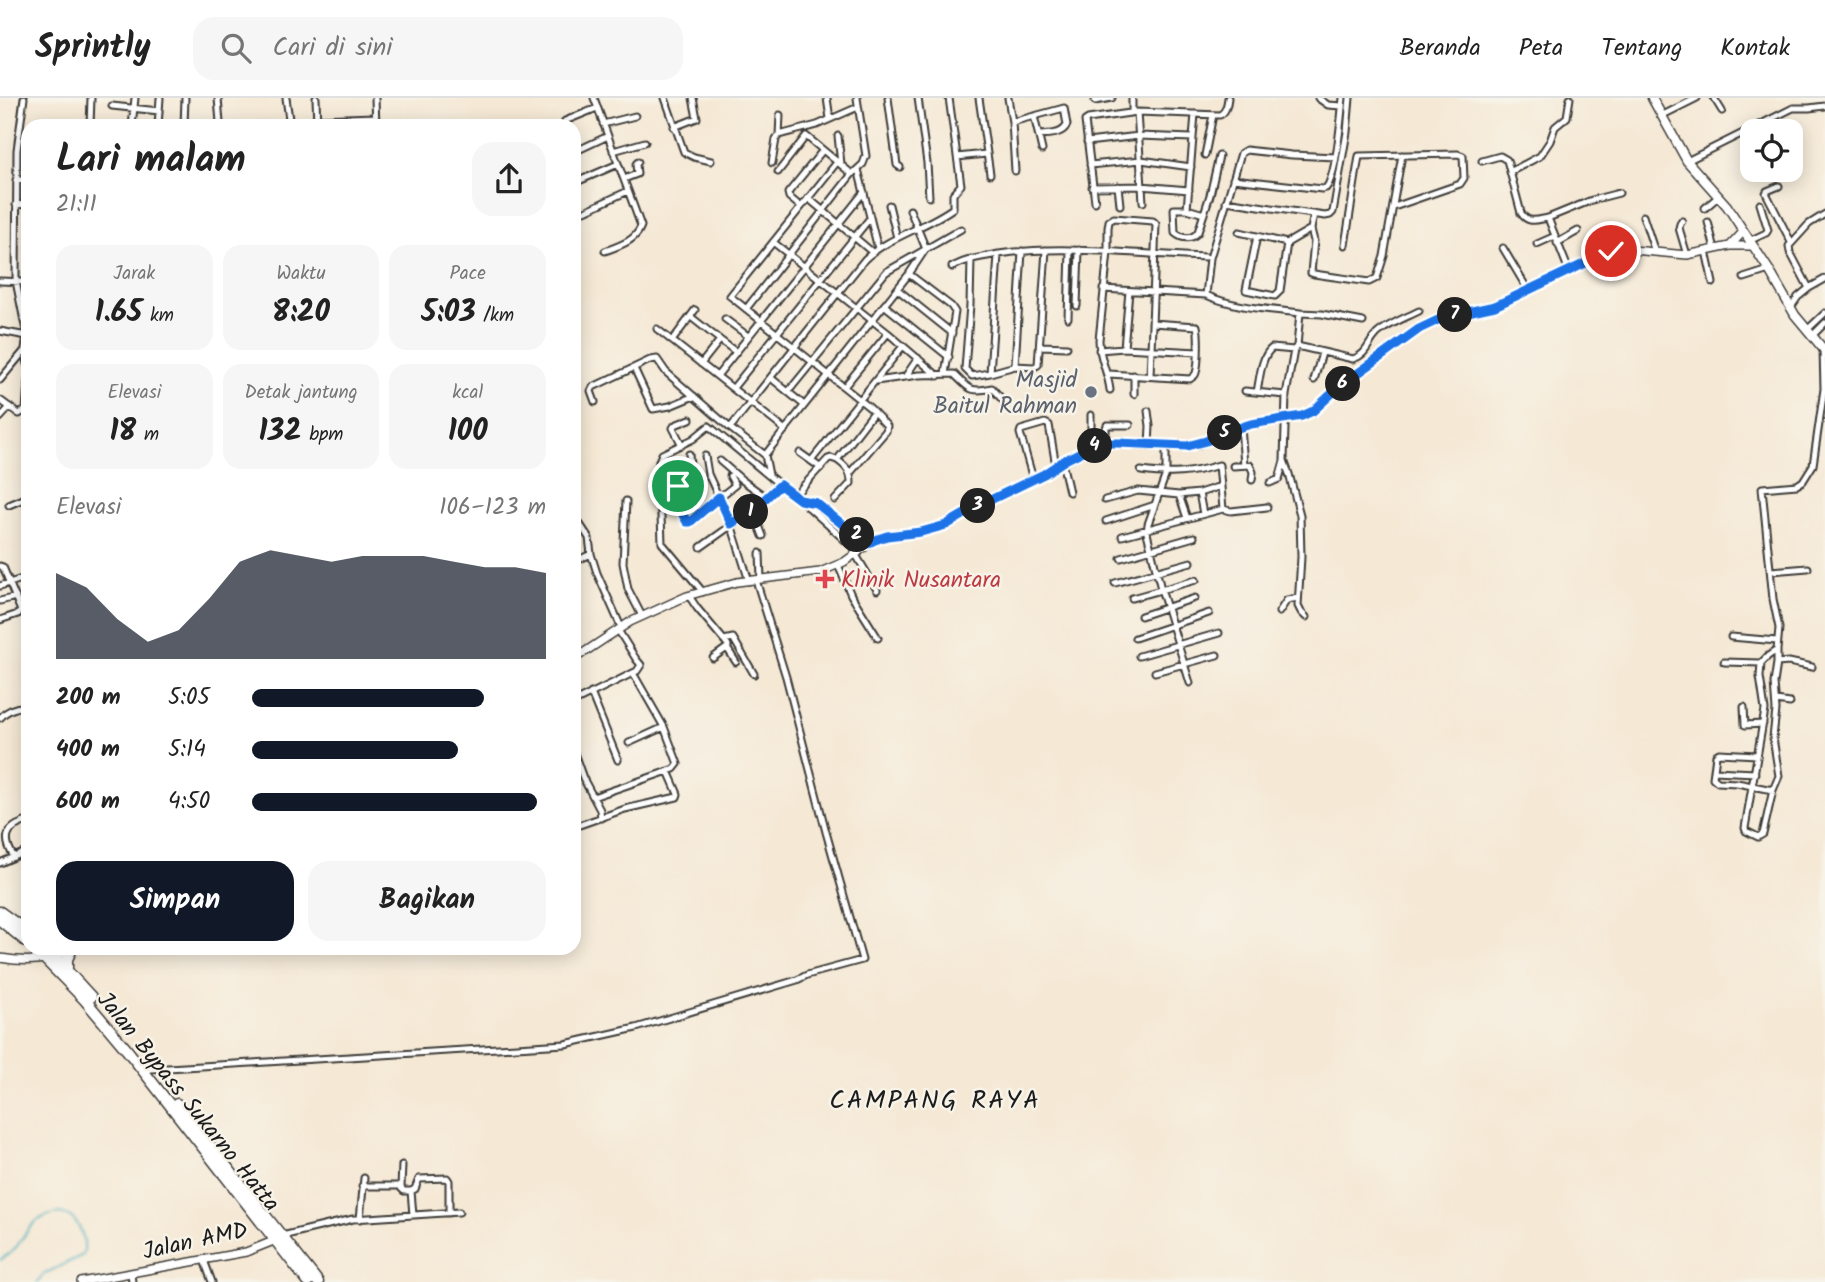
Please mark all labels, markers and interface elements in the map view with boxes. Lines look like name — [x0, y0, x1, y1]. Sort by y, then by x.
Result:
search box — [193, 17, 683, 80]
text: Sprintly — [35, 22, 151, 75]
text: Cari di sini — [273, 27, 393, 69]
icon: search — [217, 29, 255, 67]
text: Beranda — [1399, 29, 1481, 68]
text: Peta — [1519, 29, 1563, 68]
text: Tentang — [1601, 29, 1682, 68]
text: Kontak — [1720, 29, 1790, 68]
map controls — [1740, 119, 1803, 182]
button: locate — [1740, 119, 1803, 182]
text: Lari malam — [56, 131, 246, 191]
button: share — [472, 142, 546, 216]
text: 21:11 — [56, 187, 97, 223]
pin — [1581, 221, 1641, 281]
icon: check — [1592, 232, 1630, 270]
text: Jarak — [113, 259, 155, 289]
text: Waktu — [276, 259, 326, 289]
text: Pace — [450, 259, 486, 289]
text: 1.65 — [95, 289, 142, 337]
text: 8:20 — [272, 289, 330, 337]
text: 5:03 — [421, 289, 476, 337]
pin: 7 — [1438, 298, 1472, 332]
text: 7 — [1450, 299, 1459, 329]
text: km — [142, 301, 174, 331]
text: /km — [476, 301, 514, 331]
place label: Masjid Baitul Rahman — [933, 363, 1078, 425]
pin: 6 — [1326, 366, 1360, 402]
text: 6 — [1337, 368, 1348, 398]
text: Elevasi — [107, 378, 161, 408]
text: Detak jantung — [244, 378, 358, 408]
text: kcal — [452, 378, 483, 408]
marker: Masjid Baitul Rahman — [1083, 384, 1099, 400]
text: 18 — [110, 408, 136, 456]
text: 132 — [259, 408, 302, 456]
text: 100 — [448, 408, 488, 456]
pin: 5 — [1208, 416, 1242, 450]
text: 5 — [1220, 417, 1229, 447]
text: m — [136, 420, 159, 450]
text: bpm — [302, 420, 343, 450]
pin: 4 — [1078, 428, 1112, 464]
text: 4 — [1089, 430, 1100, 460]
pin — [648, 456, 708, 516]
icon: arrive — [659, 467, 697, 505]
pin: 3 — [960, 488, 996, 524]
text: Elevasi — [56, 490, 121, 526]
text: 106–123 m — [439, 490, 546, 526]
text: 3 — [972, 490, 983, 520]
pin: 1 — [734, 494, 768, 530]
text: 1 — [748, 496, 753, 526]
pin: 2 — [840, 518, 874, 552]
text: 2 — [851, 519, 862, 549]
place label: Klinik Nusantara — [841, 563, 1001, 599]
marker: Klinik Nusantara — [815, 569, 835, 589]
text: 200 m — [56, 680, 121, 716]
text: 5:05 — [168, 680, 210, 716]
text: 400 m — [56, 732, 120, 768]
text: 5:14 — [168, 732, 206, 768]
text: 600 m — [56, 784, 120, 820]
text: 4:50 — [168, 784, 210, 820]
button: Simpan — [56, 861, 294, 941]
button: Bagikan — [308, 861, 546, 941]
street label: Jalan Bypass Sukarno Hatta — [87, 984, 288, 1220]
district label: CAMPANG RAYA — [829, 1080, 1041, 1122]
street label: Jalan AMD — [140, 1213, 251, 1271]

